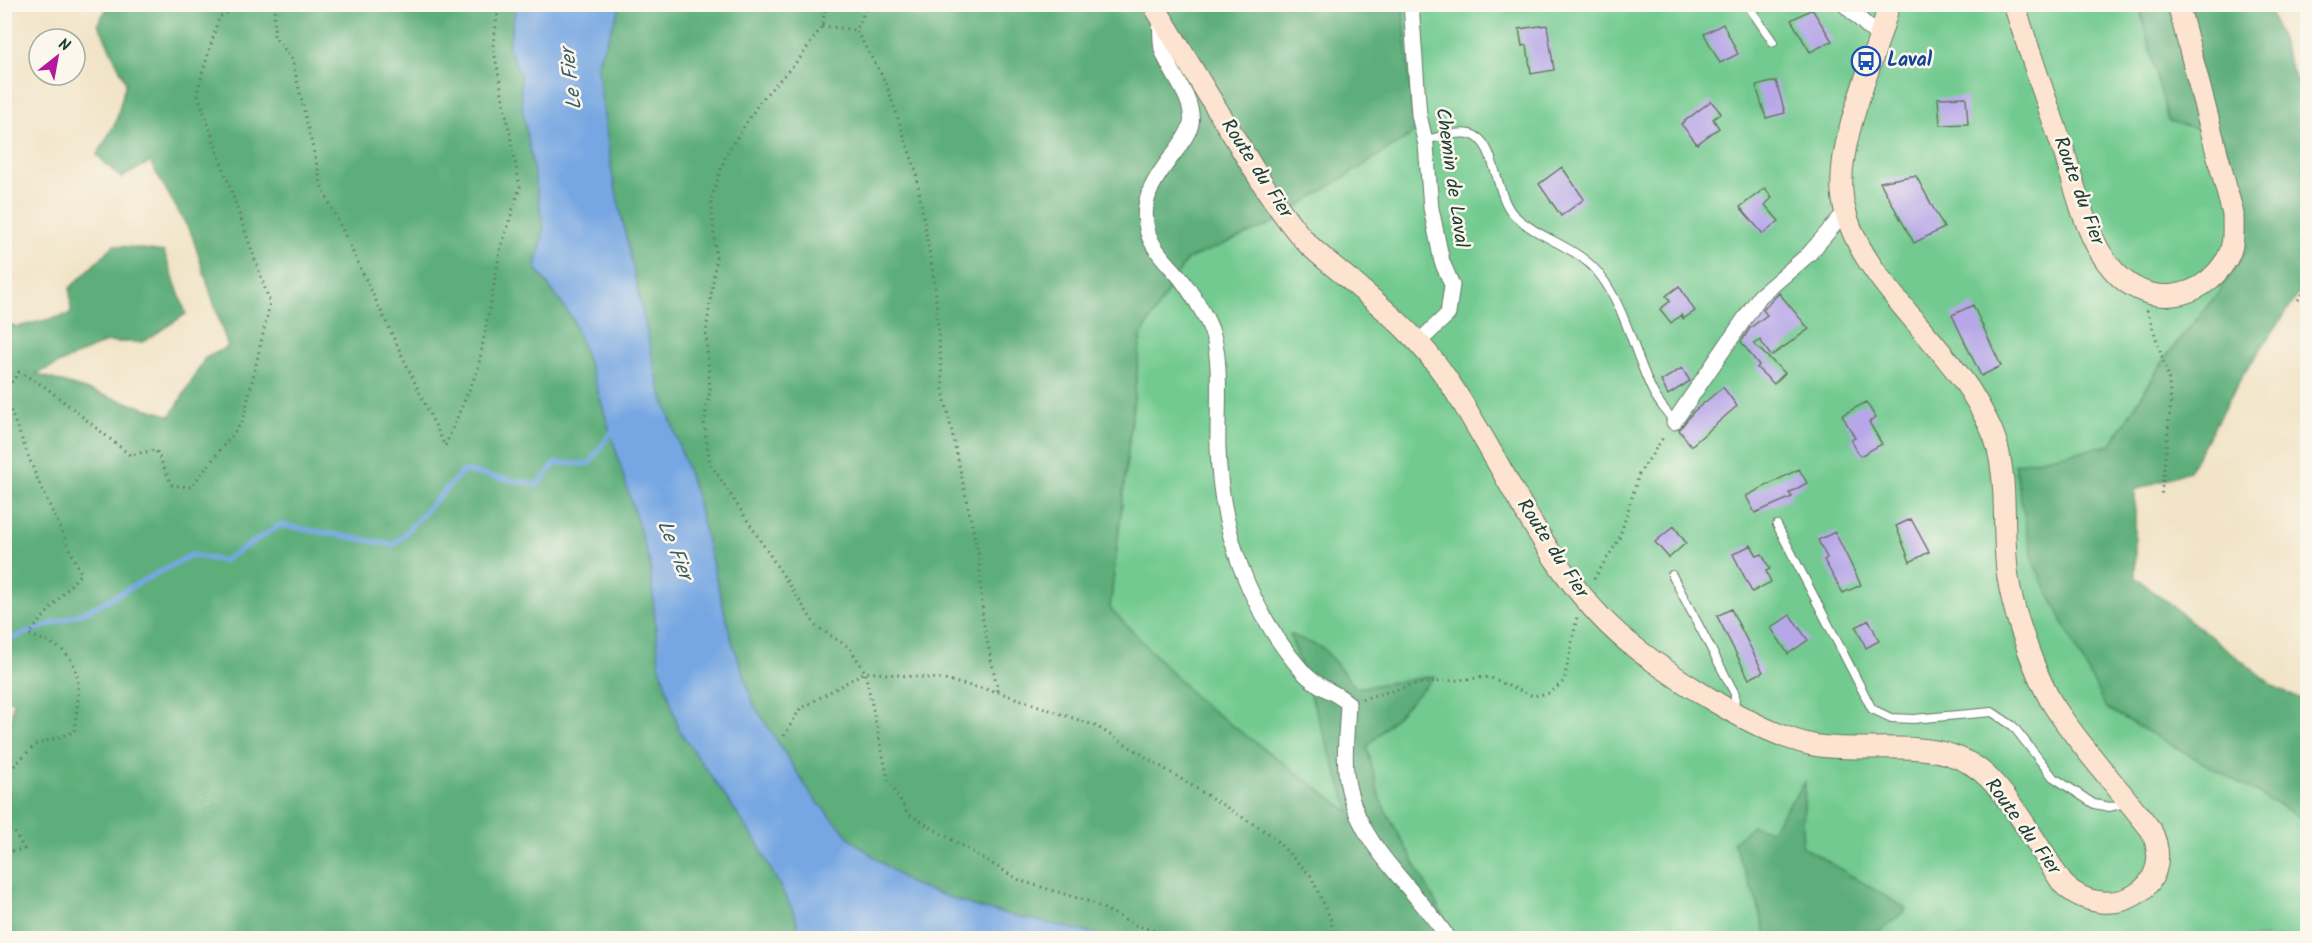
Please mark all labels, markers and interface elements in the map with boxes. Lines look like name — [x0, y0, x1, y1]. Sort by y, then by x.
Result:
north arrow — [27, 27, 87, 87]
text: N — [53, 32, 75, 59]
water label: Le Fier — [551, 42, 592, 112]
bus stop icon: Laval — [1850, 45, 1882, 77]
place label: Laval — [1887, 45, 1933, 77]
street label: Chemin de Laval — [1425, 106, 1477, 250]
street label: Route du Fier — [1212, 113, 1301, 226]
street label: Route du Fier — [2044, 132, 2113, 251]
street label: Route du Fier — [1508, 493, 1597, 606]
water label: Le Fier — [647, 515, 702, 589]
street label: Route du Fier — [1976, 772, 2069, 883]

